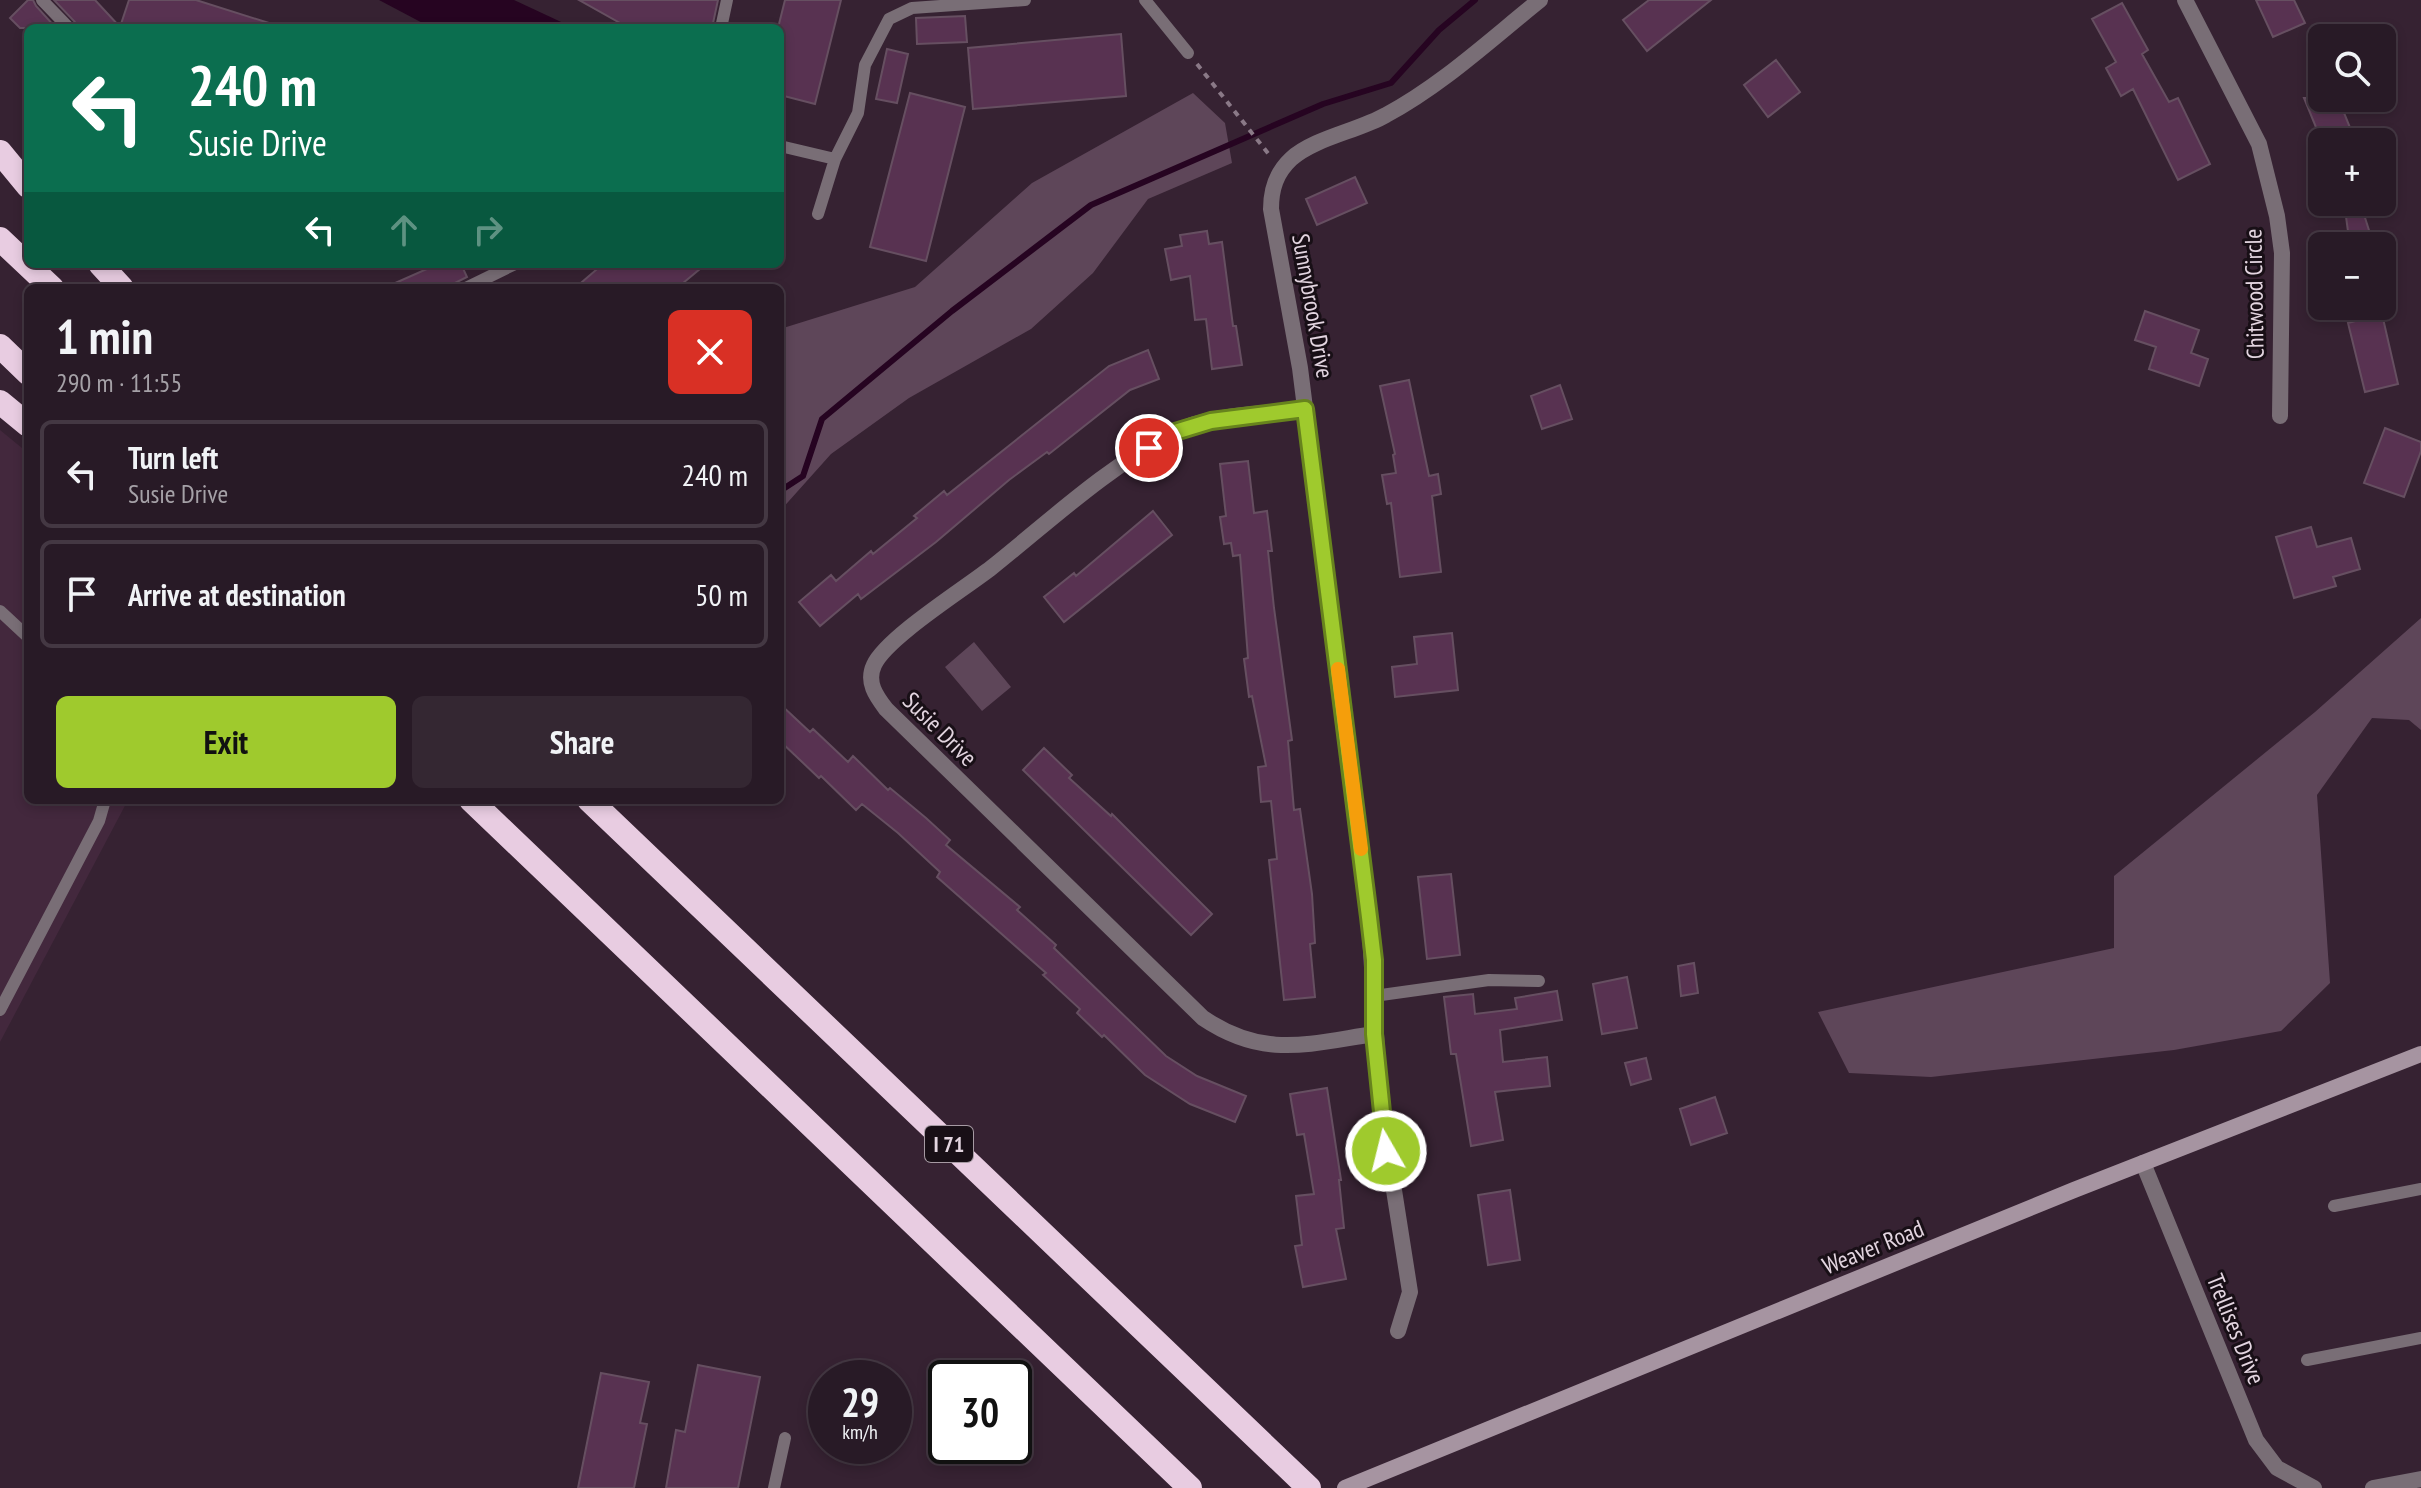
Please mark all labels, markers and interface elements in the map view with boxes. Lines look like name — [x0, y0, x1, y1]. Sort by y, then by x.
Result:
map controls — [2308, 24, 2396, 320]
button: search — [2308, 24, 2396, 112]
text: 240 m — [188, 49, 317, 121]
icon: left — [56, 56, 160, 160]
text: Susie Drive — [188, 119, 327, 166]
button: + — [2308, 128, 2396, 216]
icon: left — [298, 208, 342, 252]
icon: ahead — [382, 208, 426, 252]
icon: right — [466, 208, 510, 252]
street label: Chitwood Circle — [2237, 229, 2271, 359]
street label: Sunnybrook Drive — [1285, 231, 1341, 381]
button: − — [2308, 232, 2396, 320]
text: 1 min — [56, 305, 153, 367]
button: close — [668, 310, 752, 394]
text: 290 m · 11:55 — [56, 366, 182, 399]
pin — [1115, 414, 1183, 482]
icon: arrive — [1127, 426, 1171, 470]
text: Turn left — [128, 438, 218, 477]
icon: left — [60, 452, 104, 496]
text: 240 m — [682, 455, 748, 494]
text: Susie Drive — [128, 477, 228, 510]
icon: arrive — [60, 572, 104, 616]
text: Arrive at destination — [128, 575, 346, 614]
text: 50 m — [695, 575, 748, 614]
street label: Susie Drive — [896, 685, 984, 773]
button: Exit — [56, 696, 396, 788]
button: Share — [412, 696, 752, 788]
position arrow — [1344, 1109, 1428, 1193]
road number: I 71 — [925, 1126, 973, 1162]
street label: Weaver Road — [1818, 1213, 1928, 1281]
street label: Trellises Drive — [2200, 1269, 2272, 1389]
speed limit sign: 30 — [928, 1360, 1032, 1464]
text: 29 — [841, 1376, 879, 1428]
text: km/h — [842, 1419, 878, 1445]

